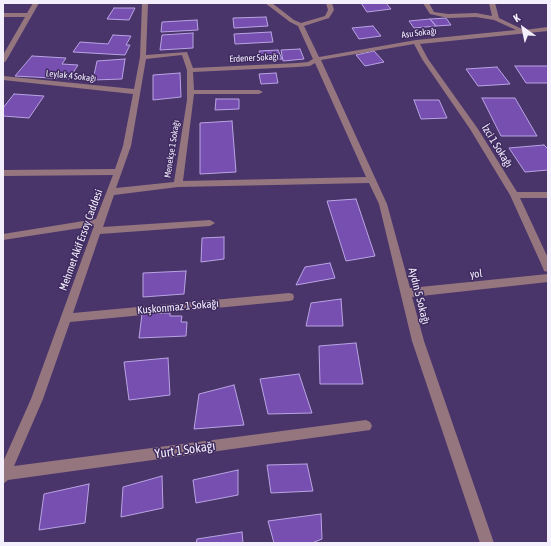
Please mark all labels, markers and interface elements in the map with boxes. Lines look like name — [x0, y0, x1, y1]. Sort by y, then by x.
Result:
north arrow — [503, 8, 543, 48]
text: K — [511, 11, 522, 24]
street label: Asu Sokağı — [401, 25, 437, 41]
street label: Erdener Sokağı — [229, 51, 279, 65]
street label: Leylak 4 Sokağı — [45, 68, 97, 84]
street label: Menekşe 1 Sokağı — [162, 119, 182, 179]
street label: İzci 1 Sokağı — [479, 122, 515, 170]
street label: Mehmet Akif Ersoy Caddesi — [56, 187, 106, 293]
street label: Aydın 5 Sokağı — [406, 266, 432, 326]
street label: yol — [469, 267, 483, 281]
street label: Kuşkonmaz 1 Sokağı — [137, 297, 219, 317]
street label: Yurt 1 Sokağı — [154, 438, 216, 462]

